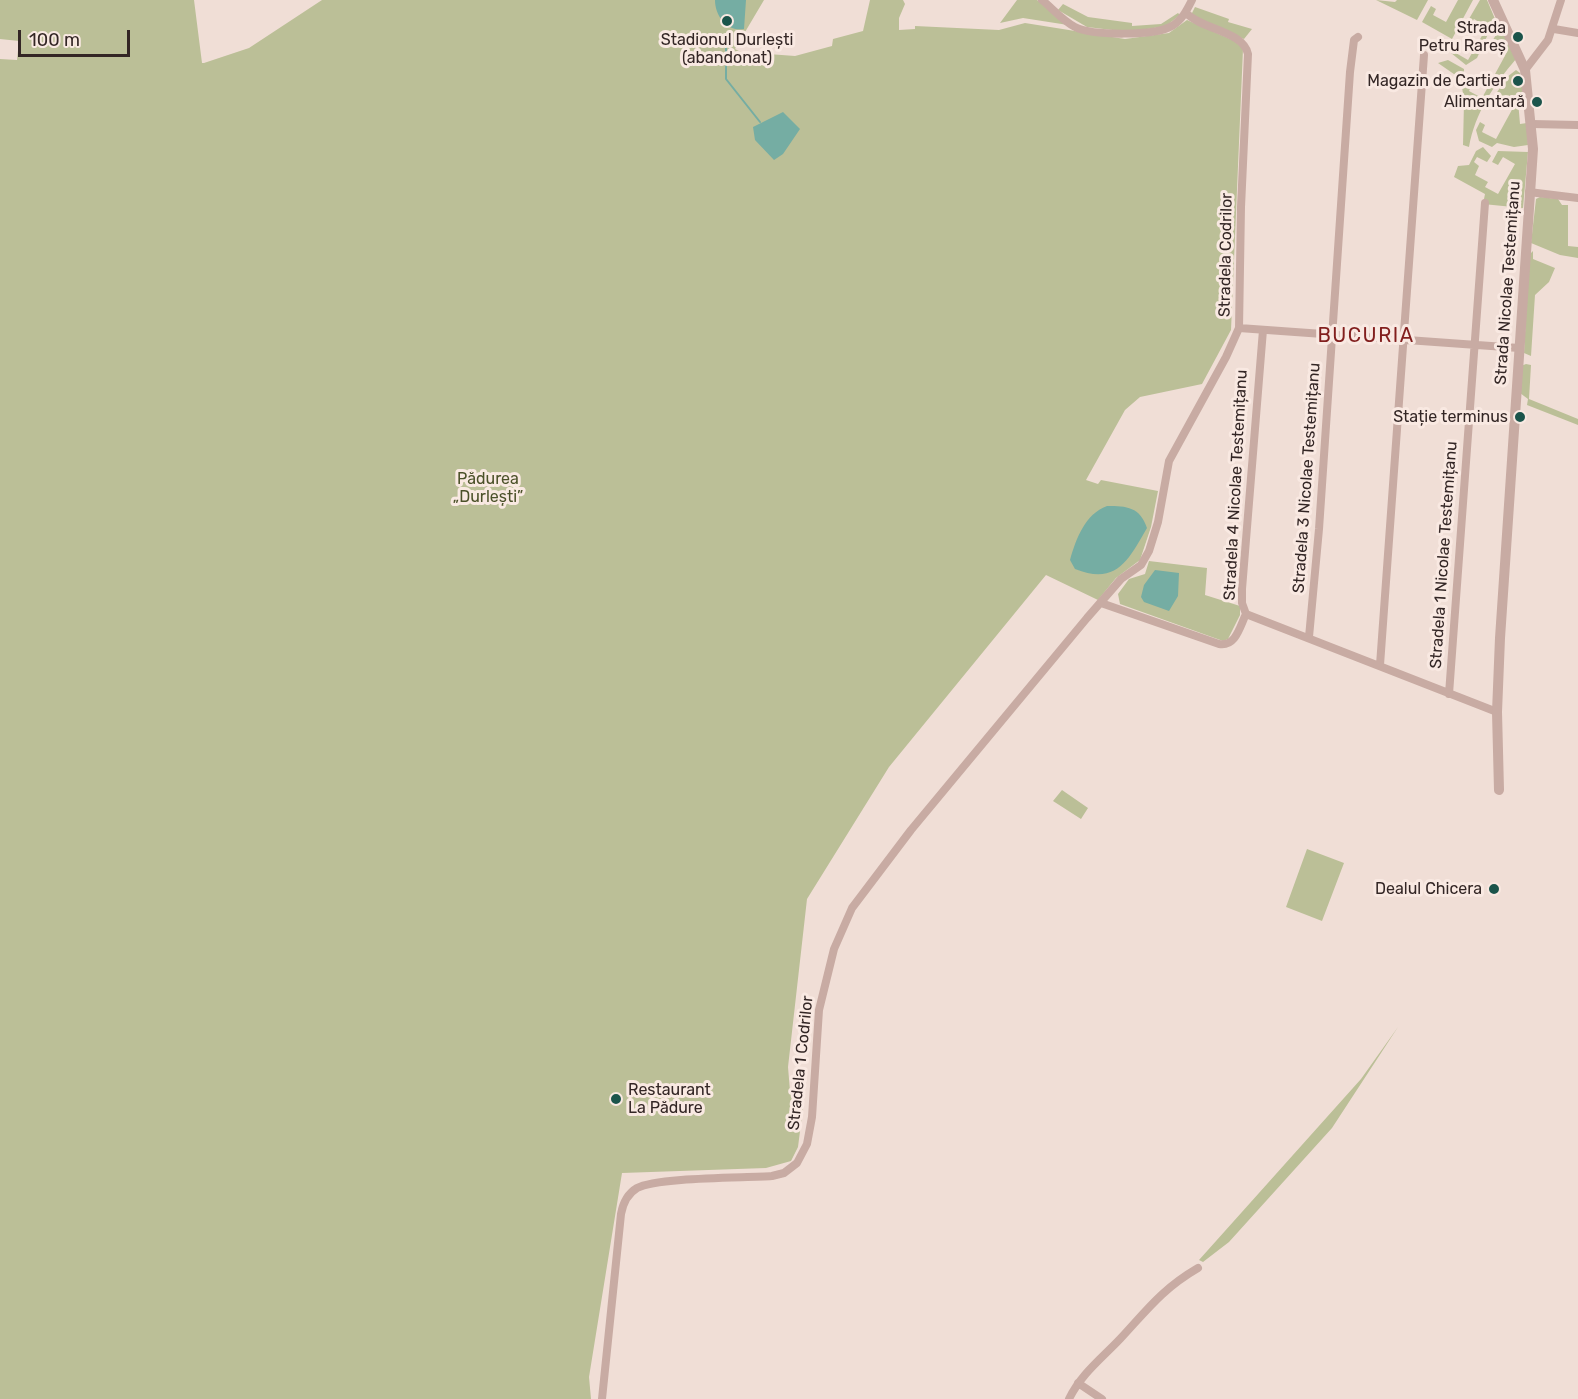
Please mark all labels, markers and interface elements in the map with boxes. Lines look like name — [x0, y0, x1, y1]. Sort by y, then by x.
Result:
marker: Stadionul Durlești (abandonat) — [720, 14, 734, 28]
scale bar — [21, 18, 134, 56]
place label: Strada Petru Rareș — [1419, 18, 1506, 56]
text: 100 m — [29, 29, 80, 51]
place label: Stadionul Durlești (abandonat) — [661, 30, 793, 68]
marker: Strada Petru Rareș — [1511, 30, 1525, 44]
place label: Magazin de Cartier — [1367, 71, 1506, 91]
marker: Magazin de Cartier — [1511, 74, 1525, 88]
place label: Alimentară — [1444, 92, 1525, 112]
marker: Alimentară — [1530, 95, 1544, 109]
street label: Strada Nicolae Testemițanu — [1491, 180, 1525, 386]
street label: Stradela Codrilor — [1215, 193, 1237, 317]
district label: BUCURIA — [1317, 324, 1415, 348]
street label: Stradela 3 Nicolae Testemițanu — [1289, 362, 1325, 594]
street label: Stradela 4 Nicolae Testemițanu — [1220, 369, 1252, 601]
place label: Stație terminus — [1393, 407, 1508, 427]
marker: Stație terminus — [1513, 410, 1527, 424]
street label: Stradela 1 Nicolae Testemițanu — [1426, 441, 1462, 669]
park label: Pădurea „Durlești” — [453, 469, 523, 507]
place label: Dealul Chicera — [1375, 879, 1482, 899]
marker: Dealul Chicera — [1487, 882, 1501, 896]
street label: Stradela 1 Codrilor — [784, 995, 818, 1131]
place label: Restaurant La Pădure — [628, 1080, 711, 1118]
marker: Restaurant La Pădure — [609, 1092, 623, 1106]

